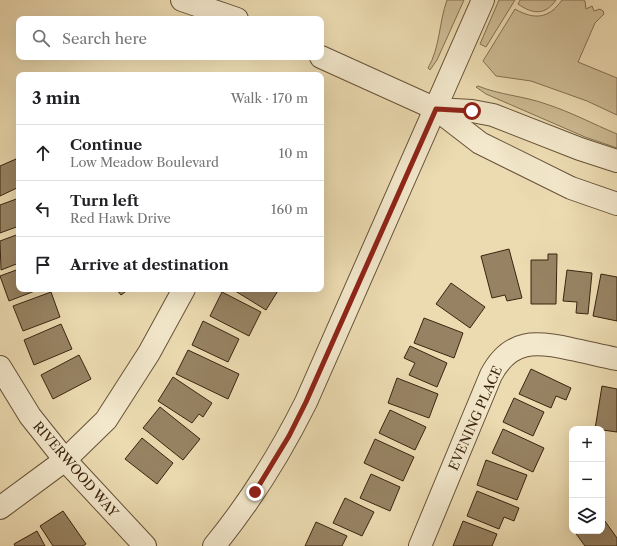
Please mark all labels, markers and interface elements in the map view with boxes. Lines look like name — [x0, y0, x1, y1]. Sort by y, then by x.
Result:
search box — [16, 16, 324, 60]
icon: search — [30, 27, 52, 49]
text: Search here — [62, 29, 147, 48]
text: 3 min — [32, 88, 81, 108]
text: Walk · 170 m — [231, 90, 308, 106]
route start — [463, 102, 481, 120]
text: Continue — [70, 135, 142, 154]
icon: ahead — [32, 142, 54, 164]
text: 10 m — [279, 145, 308, 161]
text: Low Meadow Boulevard — [70, 154, 219, 170]
text: Turn left — [70, 191, 139, 210]
icon: left — [32, 198, 54, 220]
text: 160 m — [271, 201, 308, 217]
text: Red Hawk Drive — [70, 210, 171, 226]
icon: arrive — [32, 254, 54, 276]
text: Arrive at destination — [70, 255, 229, 274]
street label: EVENING PLACE — [445, 363, 505, 473]
street label: RIVERWOOD WAY — [30, 418, 122, 521]
map controls — [569, 426, 605, 534]
button: + — [569, 426, 605, 462]
button: − — [569, 462, 605, 498]
route end — [246, 483, 264, 501]
button: layers — [569, 498, 605, 534]

